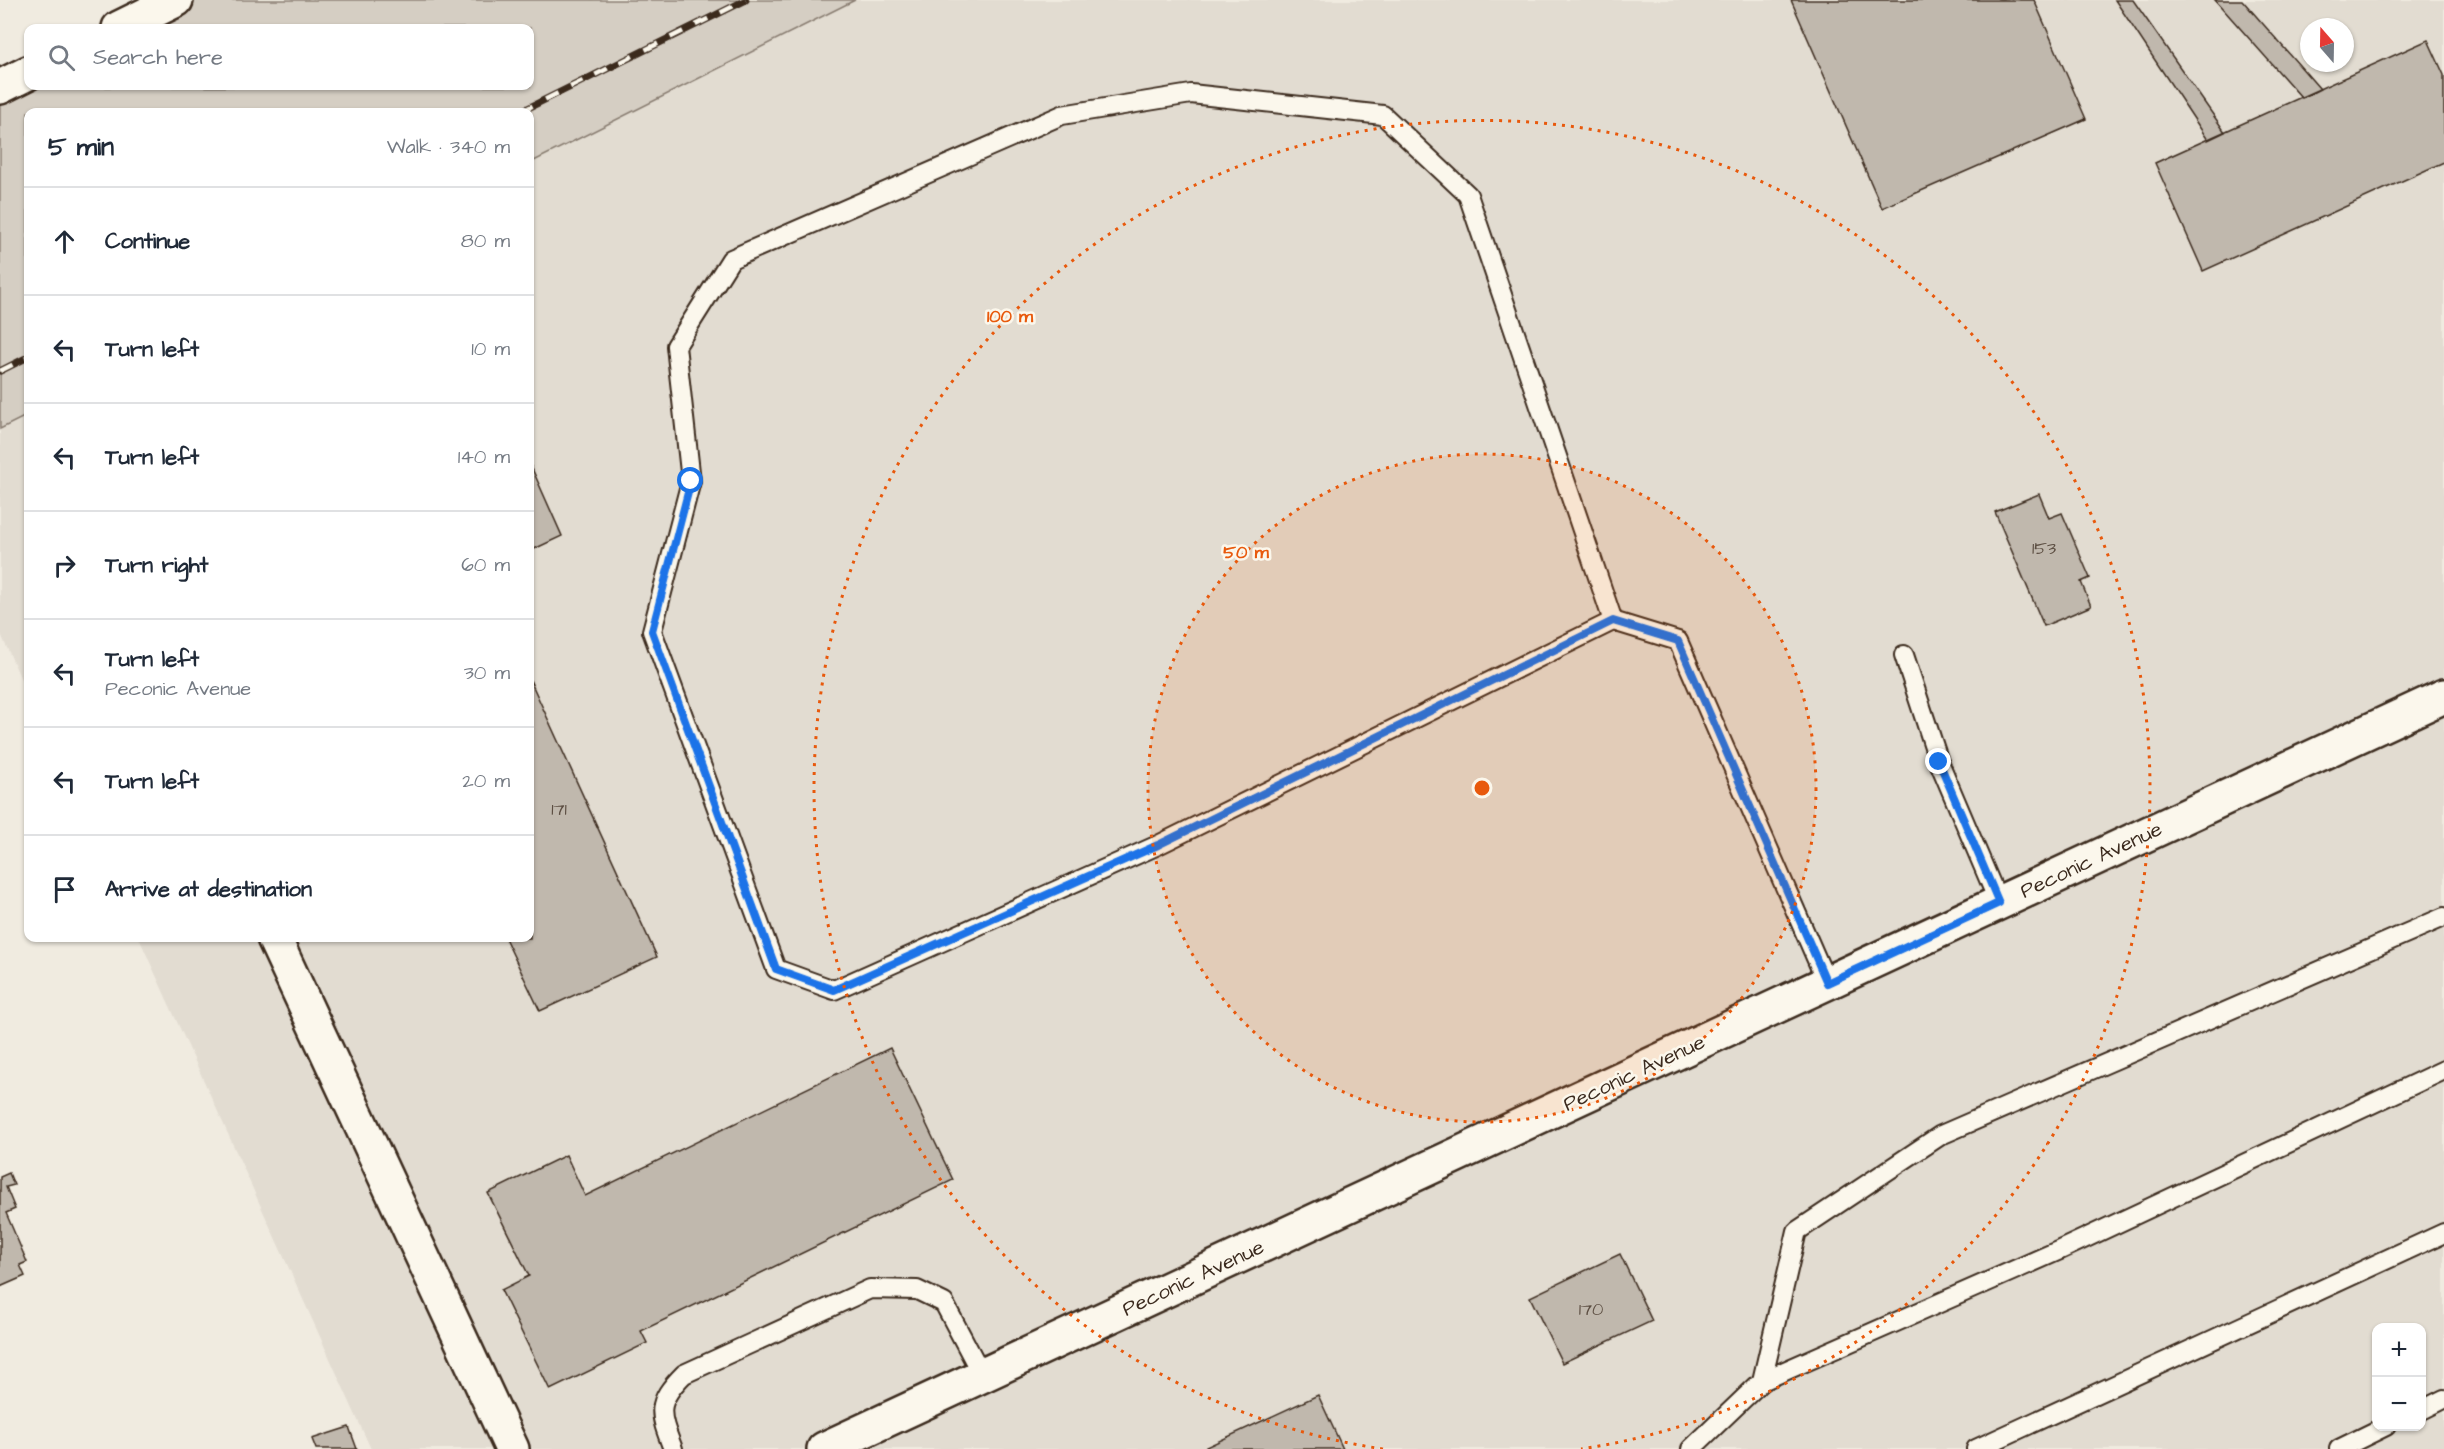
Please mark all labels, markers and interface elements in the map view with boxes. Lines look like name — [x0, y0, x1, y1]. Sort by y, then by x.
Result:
north arrow — [2300, 18, 2354, 72]
search box — [24, 24, 534, 90]
icon: search — [45, 41, 78, 74]
text: Search here — [93, 42, 223, 73]
text: 5 min — [48, 129, 114, 165]
text: Walk · 340 m — [387, 133, 510, 161]
icon: ahead — [48, 225, 81, 258]
text: Continue — [105, 226, 190, 257]
text: 80 m — [461, 227, 510, 255]
text: 100 m — [987, 304, 1034, 329]
icon: left — [48, 333, 81, 366]
text: Turn left — [105, 334, 199, 365]
text: 10 m — [471, 335, 510, 363]
icon: left — [48, 441, 81, 474]
text: Turn left — [105, 442, 199, 473]
text: 140 m — [458, 443, 510, 471]
route start — [677, 467, 703, 493]
house number: 153 — [2032, 536, 2056, 561]
text: 50 m — [1223, 540, 1270, 565]
icon: right — [48, 549, 81, 582]
text: Turn right — [105, 550, 208, 581]
text: 60 m — [461, 551, 510, 579]
text: Turn left — [105, 644, 199, 675]
icon: left — [48, 657, 81, 690]
text: 30 m — [464, 659, 510, 687]
text: Peconic Avenue — [105, 675, 251, 703]
route end — [1925, 748, 1951, 774]
icon: left — [48, 765, 81, 798]
text: Turn left — [105, 766, 199, 797]
text: 20 m — [462, 767, 510, 795]
centre of rings — [1472, 778, 1492, 798]
house number: 171 — [551, 797, 567, 822]
street label: Peconic Avenue — [2015, 814, 2167, 906]
icon: arrive — [48, 873, 81, 906]
text: Arrive at destination — [105, 874, 312, 905]
street label: Peconic Avenue — [1558, 1027, 1710, 1119]
street label: Peconic Avenue — [1117, 1232, 1269, 1324]
house number: 170 — [1579, 1297, 1603, 1322]
map controls — [2372, 1323, 2426, 1431]
button: + — [2372, 1323, 2426, 1377]
button: − — [2372, 1377, 2426, 1431]

